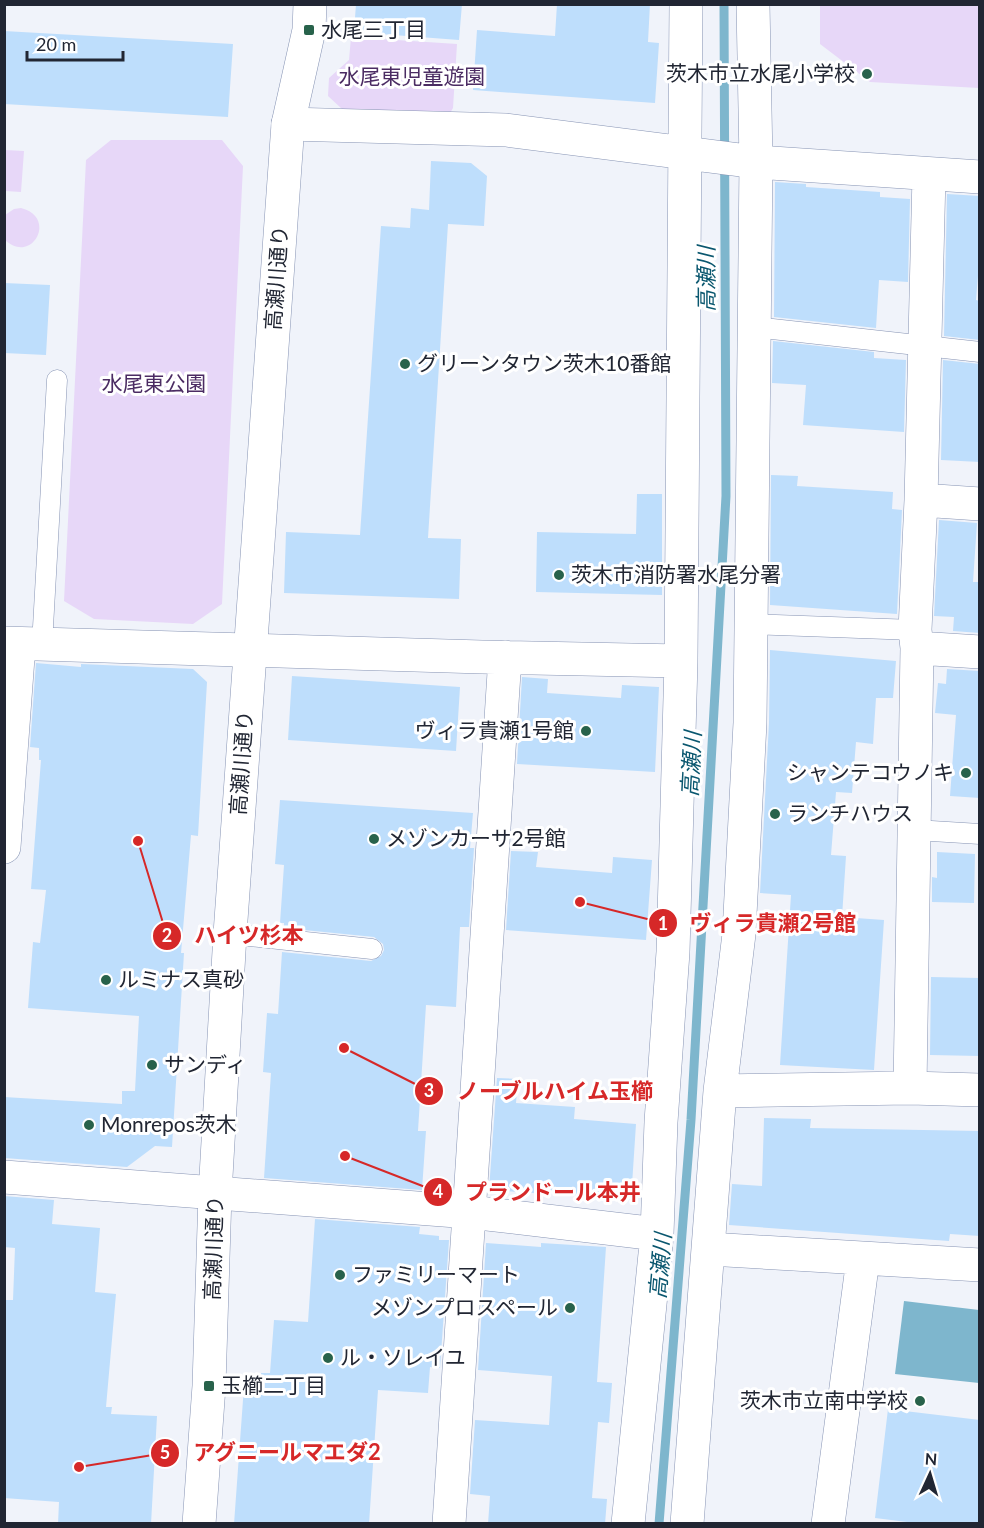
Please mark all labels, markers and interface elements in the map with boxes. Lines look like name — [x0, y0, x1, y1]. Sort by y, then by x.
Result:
place label: 水尾三丁目 — [321, 16, 426, 41]
marker: 水尾三丁目 — [302, 23, 316, 37]
scale bar — [27, 24, 123, 62]
text: 20 m — [36, 33, 76, 55]
place label: 茨木市立水尾小学校 — [666, 60, 855, 85]
park label: 水尾東児童遊園 — [339, 63, 486, 88]
marker: 茨木市立水尾小学校 — [860, 67, 874, 81]
street label: 高瀬川通り — [259, 225, 292, 331]
water label: 高瀬川 — [692, 244, 719, 312]
place label: グリーンタウン茨木10番館 — [417, 350, 671, 375]
marker: グリーンタウン茨木10番館 — [398, 357, 412, 371]
park label: 水尾東公園 — [102, 370, 207, 395]
place label: 茨木市消防署水尾分署 — [571, 561, 781, 586]
marker: 茨木市消防署水尾分署 — [552, 568, 566, 582]
street label: 高瀬川通り — [224, 710, 257, 816]
place label: ヴィラ貴瀬1号館 — [415, 717, 574, 742]
marker: ヴィラ貴瀬1号館 — [579, 724, 593, 738]
water label: 高瀬川 — [675, 728, 706, 798]
place label: シャンテコウノキ — [787, 759, 954, 784]
marker: シャンテコウノキ — [959, 766, 973, 780]
place label: ランチハウス — [787, 800, 913, 825]
marker: ランチハウス — [768, 807, 782, 821]
place label: メゾンカーサ2号館 — [386, 825, 566, 850]
marker: メゾンカーサ2号館 — [367, 832, 381, 846]
callout: ヴィラ貴瀬2号館 — [648, 903, 869, 943]
text: ヴィラ貴瀬2号館 — [690, 909, 856, 936]
text: 1 — [658, 912, 668, 934]
callout: ハイツ杉本 — [152, 916, 316, 956]
text: ハイツ杉本 — [194, 921, 304, 948]
text: 2 — [162, 924, 172, 946]
place label: ルミナス真砂 — [118, 966, 244, 991]
marker: ルミナス真砂 — [99, 973, 113, 987]
place label: サンディ — [164, 1051, 247, 1076]
marker: サンディ — [145, 1058, 159, 1072]
callout: ノーブルハイム玉櫛 — [414, 1071, 666, 1111]
text: ノーブルハイム玉櫛 — [457, 1077, 653, 1104]
text: 3 — [424, 1079, 434, 1101]
place label: Monrepos茨木 — [101, 1111, 237, 1136]
marker: Monrepos茨木 — [82, 1118, 96, 1132]
callout: プランドール本井 — [423, 1172, 653, 1212]
text: プランドール本井 — [465, 1178, 641, 1205]
text: 4 — [433, 1180, 443, 1202]
street label: 高瀬川通り — [198, 1195, 227, 1301]
water label: 高瀬川 — [643, 1230, 676, 1300]
place label: ファミリーマート — [352, 1261, 520, 1286]
marker: ファミリーマート — [333, 1268, 347, 1282]
place label: メゾンプロスペール — [371, 1294, 558, 1319]
marker: メゾンプロスペール — [563, 1301, 577, 1315]
place label: ル・ソレイユ — [340, 1344, 466, 1369]
marker: ル・ソレイユ — [321, 1351, 335, 1365]
place label: 玉櫛二丁目 — [221, 1372, 326, 1397]
marker: 玉櫛二丁目 — [202, 1379, 216, 1393]
place label: 茨木市立南中学校 — [740, 1387, 908, 1412]
marker: 茨木市立南中学校 — [913, 1394, 927, 1408]
callout: アグニールマエダ2 — [150, 1433, 393, 1473]
text: アグニールマエダ2 — [193, 1438, 381, 1465]
text: 5 — [160, 1441, 170, 1463]
north arrow — [900, 1444, 960, 1504]
text: N — [924, 1449, 938, 1468]

